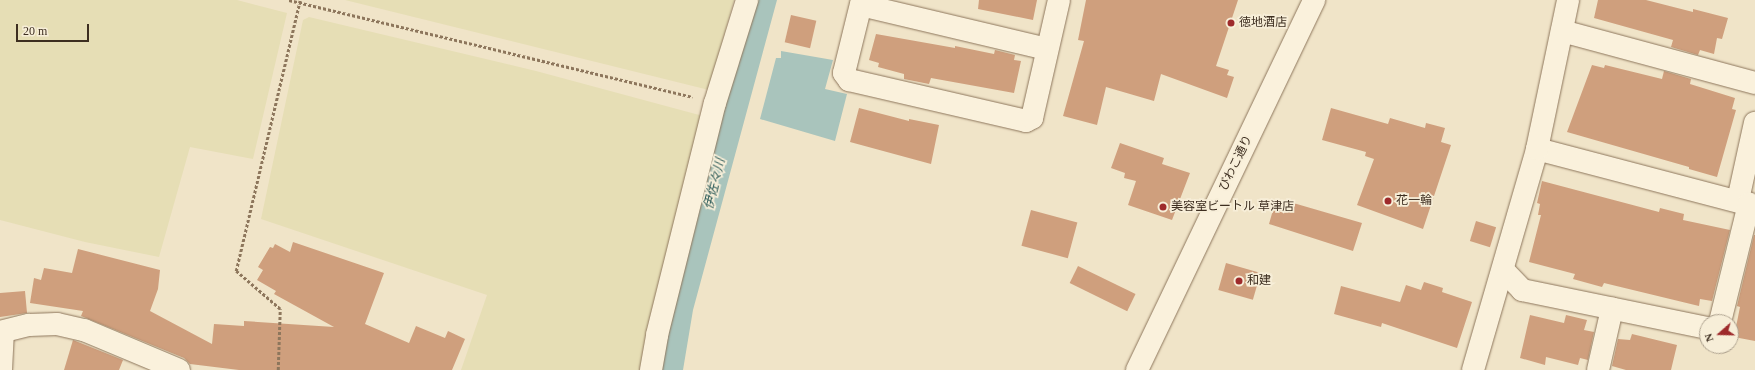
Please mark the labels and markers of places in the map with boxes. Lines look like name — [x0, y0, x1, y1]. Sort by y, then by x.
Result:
place label: 徳地酒店 — [1239, 16, 1287, 30]
marker: 徳地酒店 — [1226, 18, 1236, 28]
place label: 花一輪 — [1396, 194, 1432, 208]
marker: 花一輪 — [1383, 196, 1393, 206]
place label: 美容室ビートル 草津店 — [1171, 200, 1294, 214]
marker: 美容室ビートル 草津店 — [1158, 202, 1168, 212]
place label: 和建 — [1247, 274, 1271, 288]
marker: 和建 — [1234, 276, 1244, 286]

